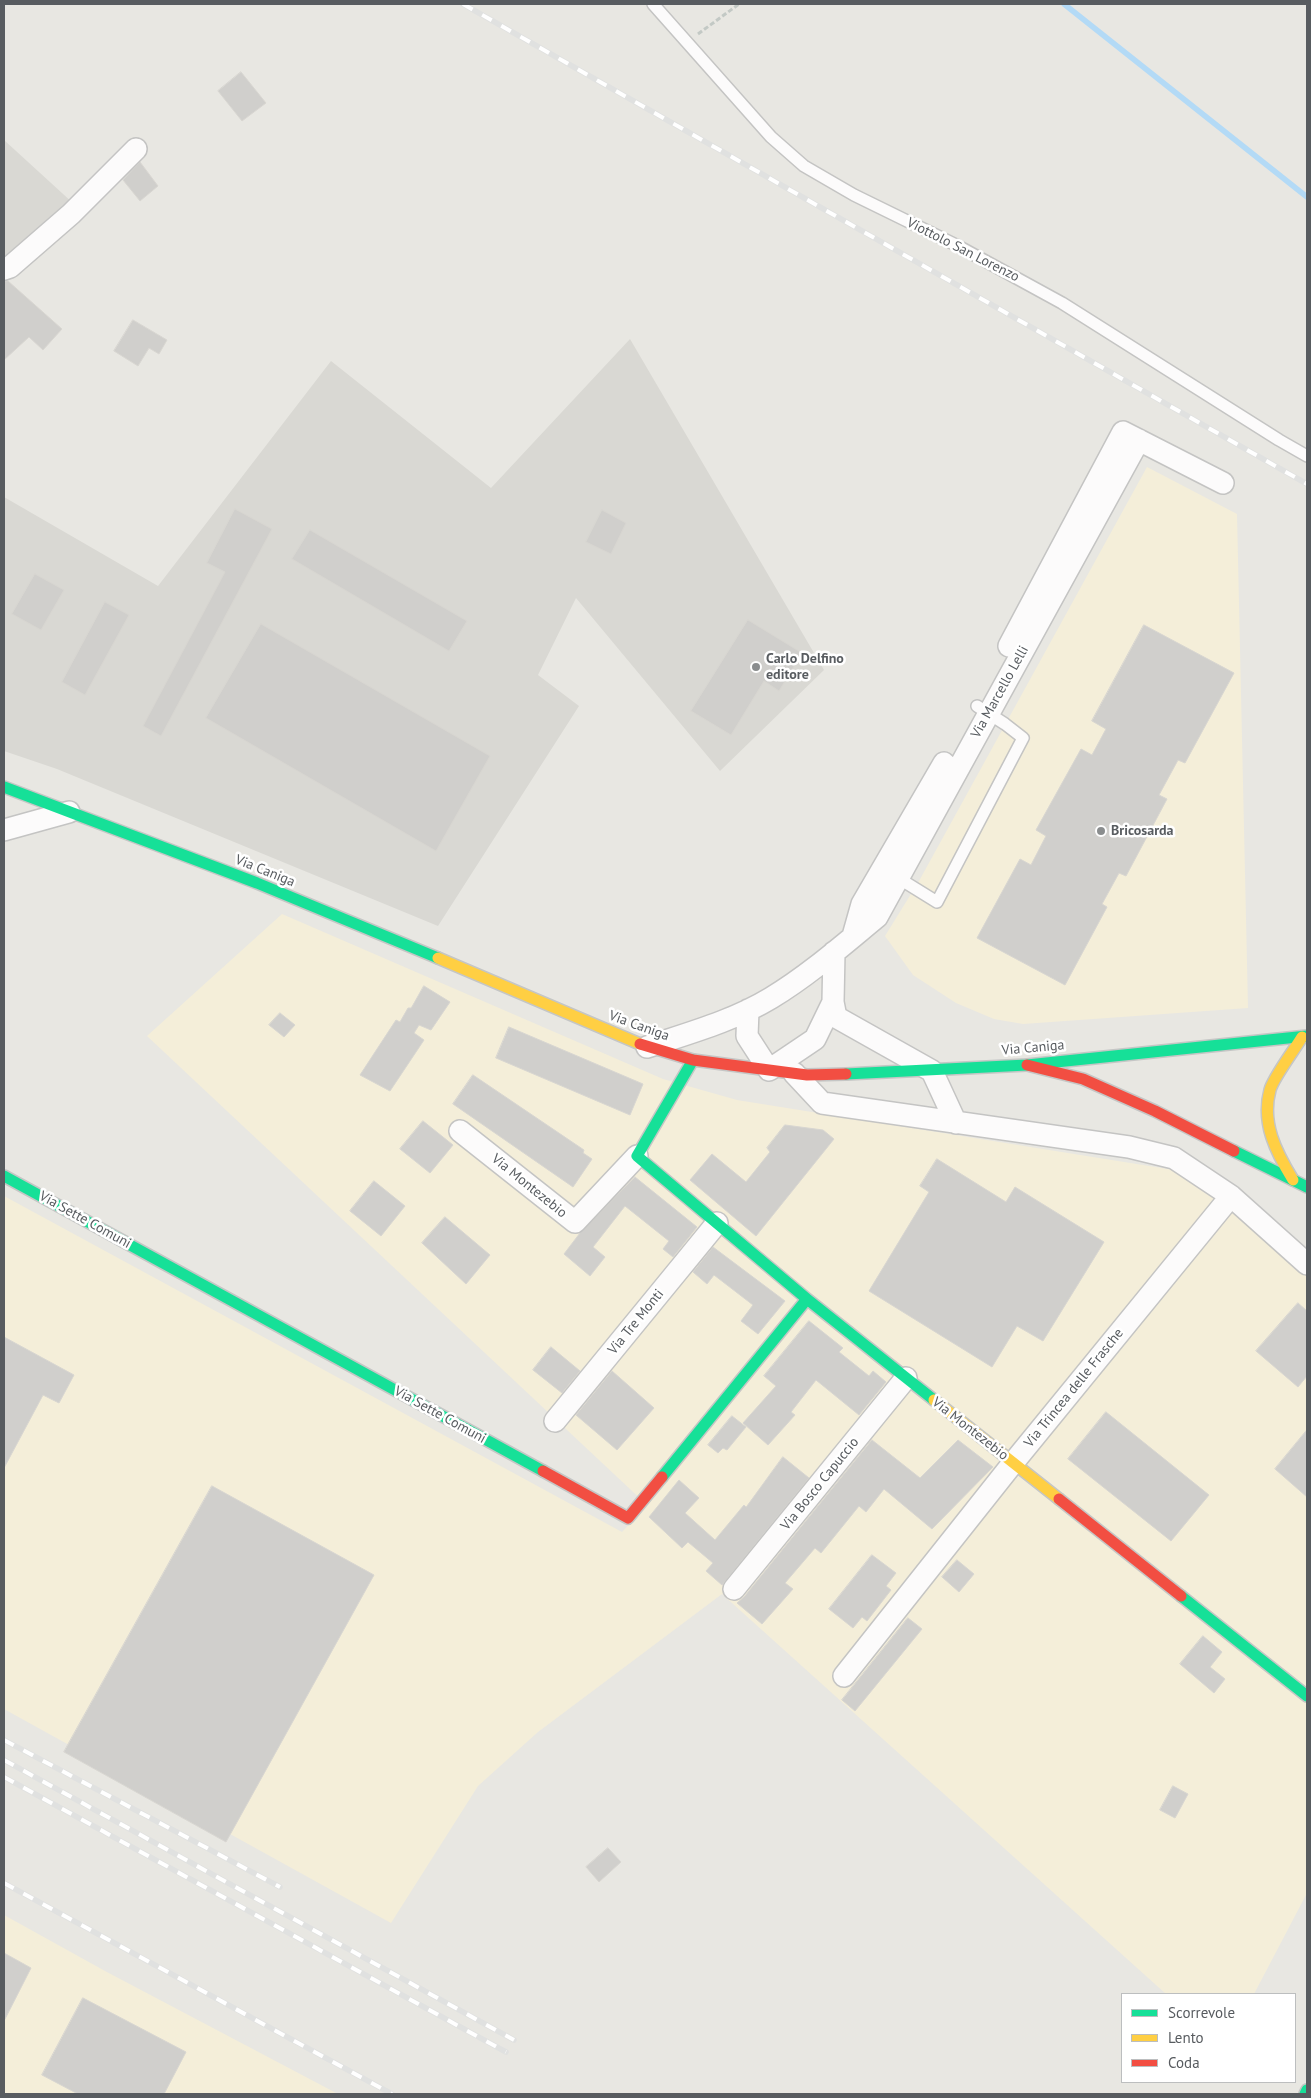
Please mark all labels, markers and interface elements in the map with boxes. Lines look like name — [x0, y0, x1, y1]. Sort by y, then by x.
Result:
street label: Viottolo San Lorenzo — [904, 214, 1022, 286]
street label: Via Marcello Lelli — [968, 643, 1032, 741]
place label: Carlo Delfino editore — [766, 651, 844, 684]
marker: Carlo Delfino editore — [750, 661, 762, 673]
place label: Bricosarda — [1111, 823, 1174, 839]
marker: Bricosarda — [1095, 825, 1107, 837]
street label: Via Caniga — [233, 851, 297, 891]
street label: Via Caniga — [607, 1007, 671, 1045]
street label: Via Caniga — [1001, 1037, 1065, 1059]
street label: Via Montezebio — [488, 1150, 570, 1222]
street label: Via Sette Comuni — [36, 1188, 134, 1252]
street label: Via Tre Monti — [605, 1286, 667, 1358]
street label: Via Trincea delle Frasche — [1021, 1325, 1127, 1451]
street label: Via Sette Comuni — [391, 1383, 489, 1447]
street label: Via Montezebio — [929, 1394, 1011, 1464]
street label: Via Bosco Capuccio — [777, 1434, 863, 1534]
legend — [1121, 1993, 1296, 2083]
text: Scorrevole — [1168, 2003, 1235, 2022]
text: Lento — [1168, 2028, 1204, 2047]
text: Coda — [1168, 2053, 1200, 2072]

